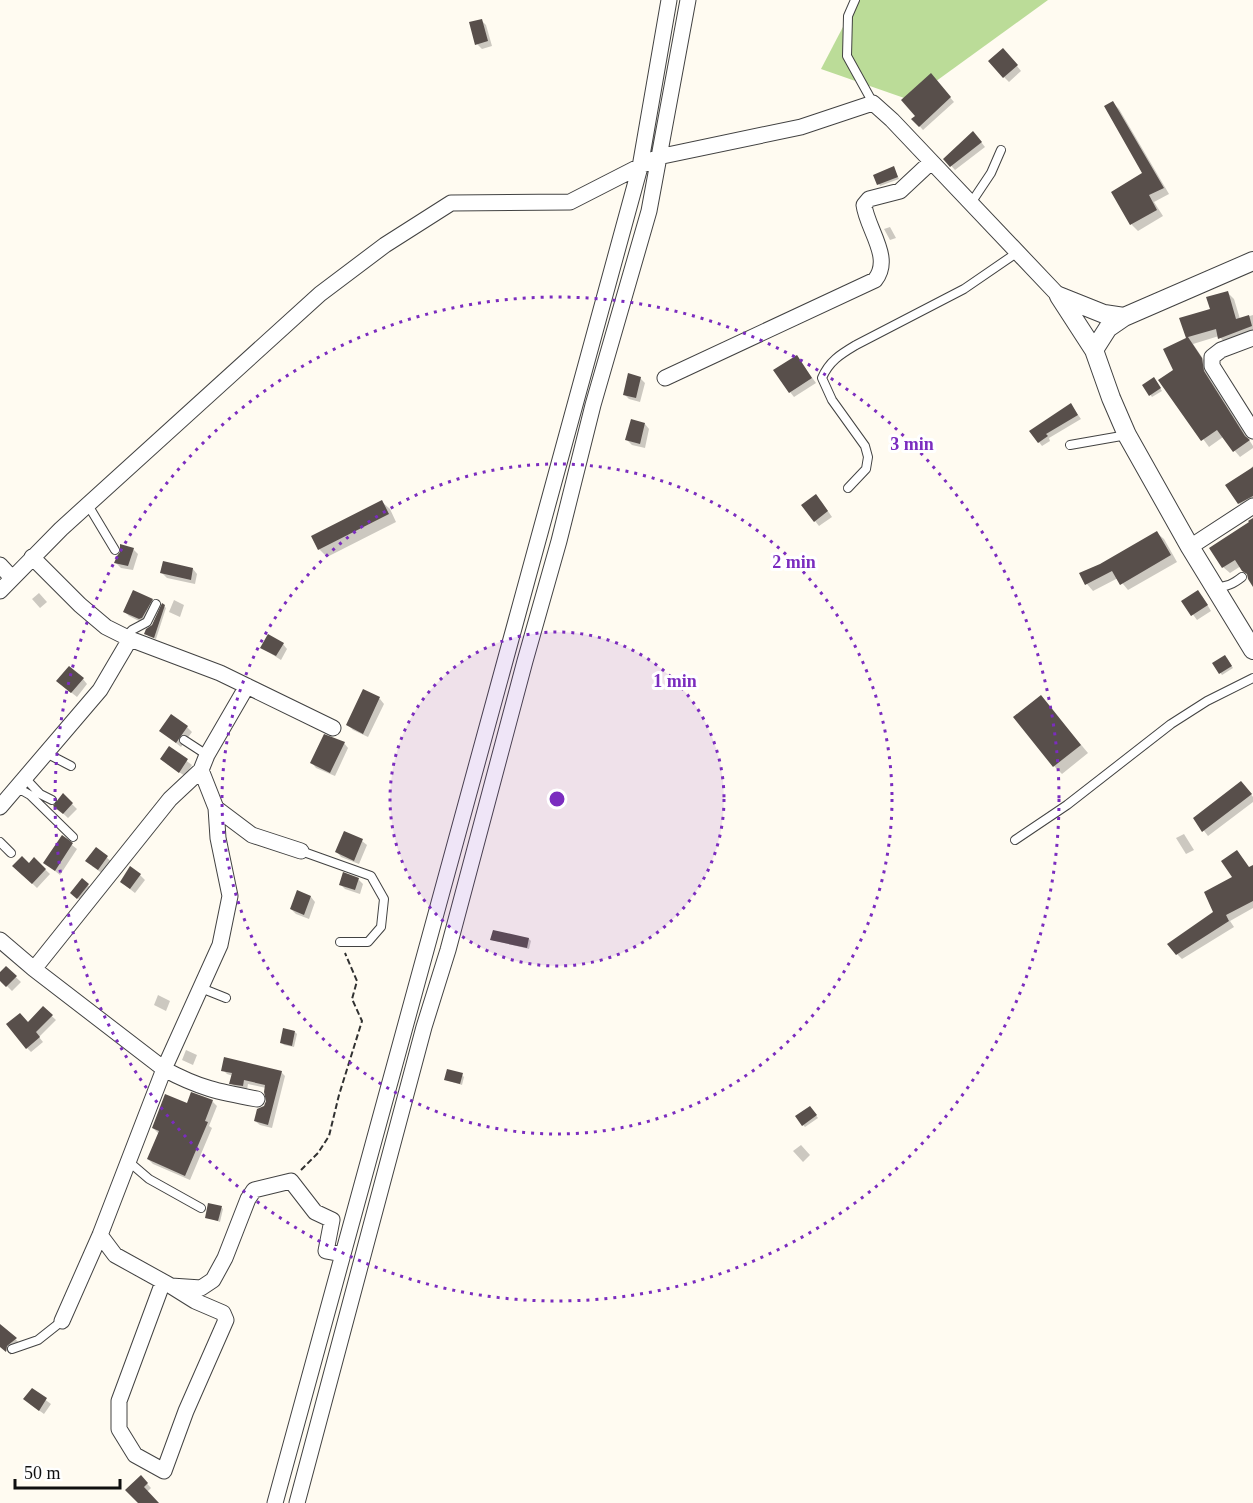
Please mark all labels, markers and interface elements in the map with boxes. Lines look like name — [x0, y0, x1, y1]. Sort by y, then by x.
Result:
text: 3 min — [890, 434, 934, 454]
text: 2 min — [772, 552, 816, 572]
text: 1 min — [653, 671, 697, 691]
centre of rings — [547, 789, 567, 809]
scale bar — [15, 1452, 120, 1490]
text: 50 m — [24, 1463, 61, 1483]

